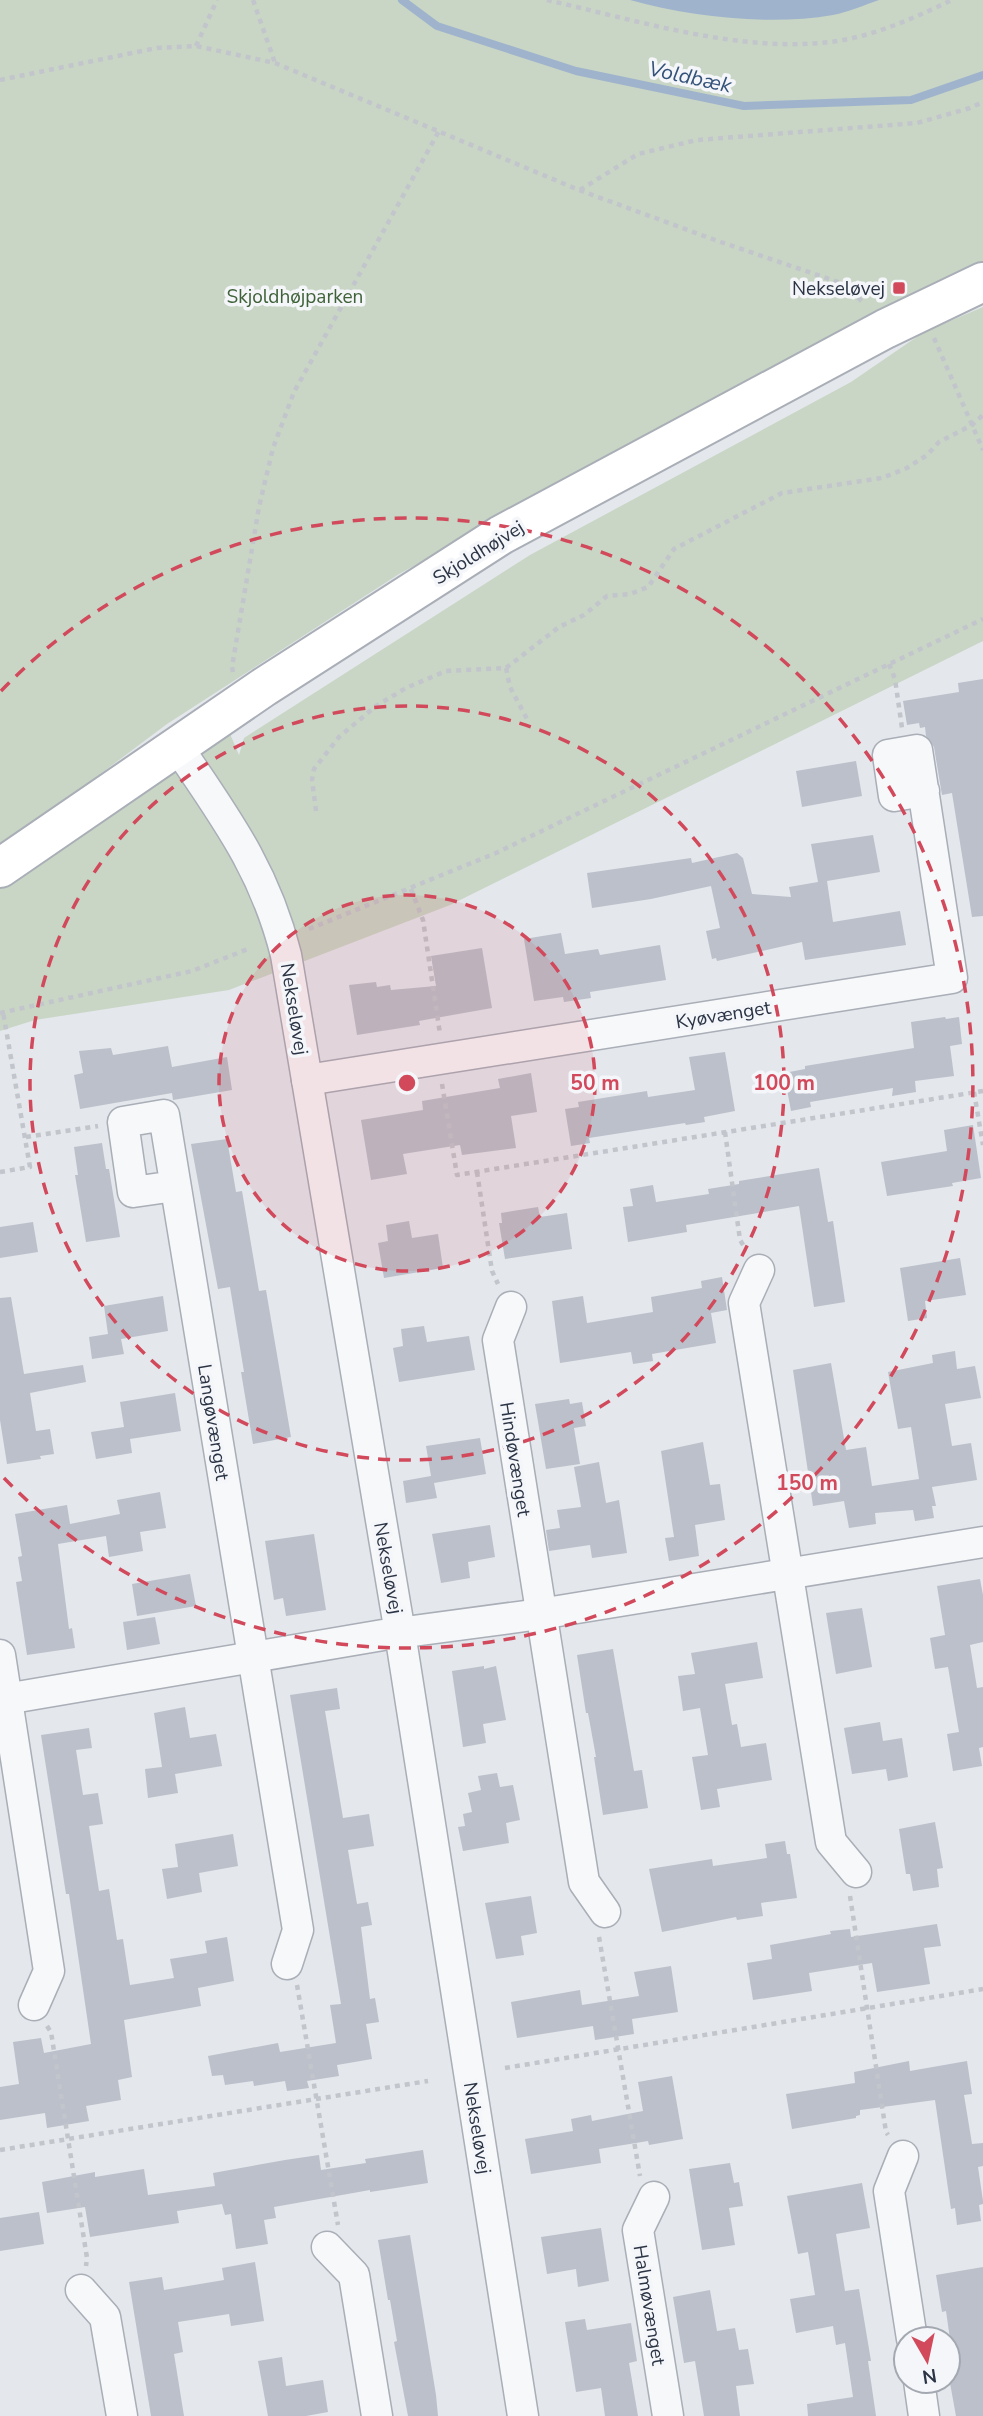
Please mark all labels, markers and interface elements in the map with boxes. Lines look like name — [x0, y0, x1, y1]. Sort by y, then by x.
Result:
water label: Voldbæk — [646, 55, 735, 100]
place label: Nekseløvej — [792, 276, 885, 302]
marker: Nekseløvej — [891, 280, 907, 296]
park label: Skjoldhøjparken — [227, 284, 363, 310]
street label: Skjoldhøjvej — [428, 515, 529, 591]
street label: Nekseløvej — [274, 961, 314, 1057]
street label: Kyøvænget — [674, 995, 773, 1035]
text: 50 m — [570, 1069, 620, 1097]
text: 100 m — [753, 1069, 815, 1097]
centre of rings — [395, 1071, 419, 1095]
street label: Langøvænget — [191, 1362, 235, 1482]
street label: Hindøvænget — [493, 1400, 537, 1519]
text: 150 m — [776, 1469, 838, 1497]
street label: Nekseløvej — [367, 1520, 409, 1616]
street label: Nekseløvej — [457, 2080, 497, 2176]
street label: Halmøvænget — [627, 2243, 671, 2368]
north arrow — [892, 2325, 962, 2395]
text: N — [920, 2362, 939, 2390]

